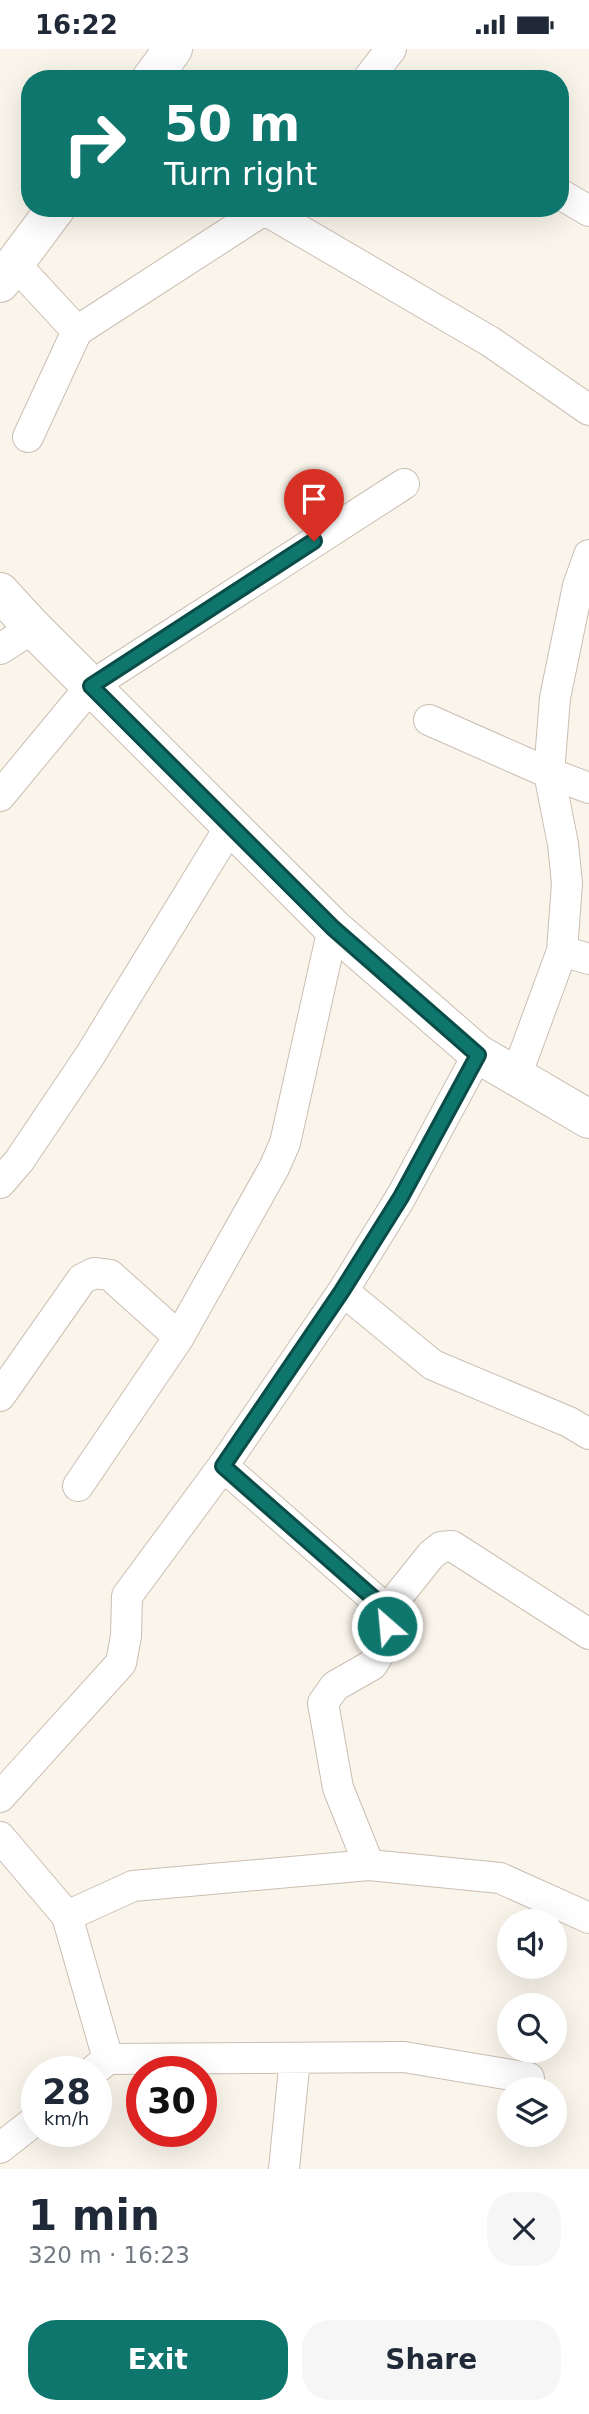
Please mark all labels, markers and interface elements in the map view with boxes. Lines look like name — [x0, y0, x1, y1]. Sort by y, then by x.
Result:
text: 16:22 — [35, 10, 118, 40]
text: 50 m — [164, 96, 300, 153]
icon: right — [49, 98, 140, 189]
text: Turn right — [164, 155, 317, 193]
pin — [284, 469, 344, 541]
icon: arrive — [295, 480, 333, 518]
position arrow — [350, 1589, 424, 1663]
map controls — [497, 1909, 567, 2147]
button: sound — [497, 1909, 567, 1979]
button: search — [497, 1993, 567, 2063]
speed limit sign: 30 — [126, 2056, 217, 2147]
text: 28 — [42, 2072, 91, 2112]
button: layers — [497, 2077, 567, 2147]
text: km/h — [44, 2108, 89, 2129]
text: 1 min — [28, 2191, 160, 2240]
button: close — [487, 2192, 561, 2266]
text: 320 m · 16:23 — [28, 2242, 190, 2268]
button: Exit — [28, 2320, 288, 2400]
button: Share — [302, 2320, 561, 2400]

